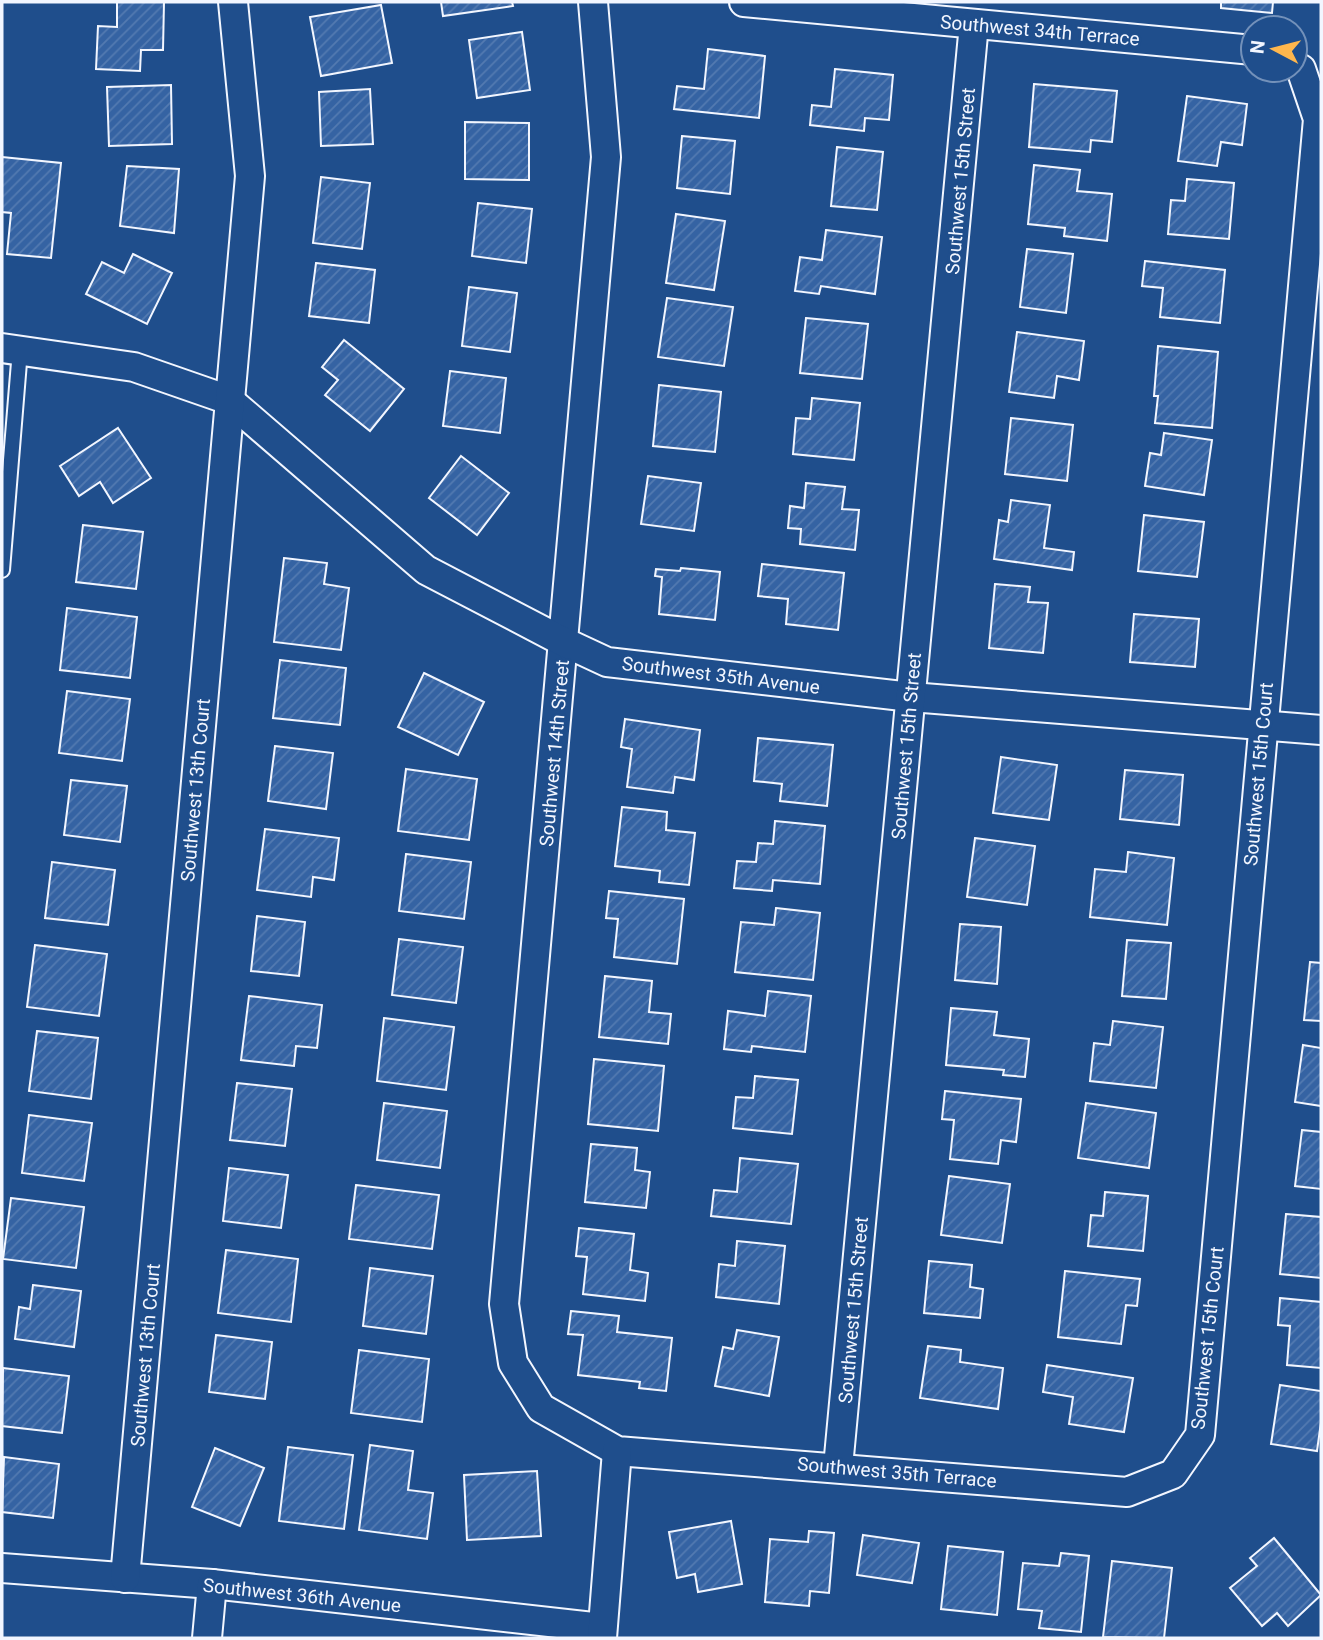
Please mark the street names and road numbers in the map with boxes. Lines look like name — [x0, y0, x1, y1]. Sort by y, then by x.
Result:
street label: Southwest 34th Terrace — [939, 10, 1141, 51]
street label: Southwest 15th Street — [941, 87, 980, 275]
street label: Southwest 35th Avenue — [621, 652, 821, 699]
street label: Southwest 15th Street — [887, 652, 926, 840]
street label: Southwest 14th Street — [535, 659, 574, 847]
street label: Southwest 15th Court — [1239, 681, 1278, 867]
street label: Southwest 13th Court — [176, 697, 215, 883]
street label: Southwest 15th Street — [834, 1216, 873, 1404]
street label: Southwest 15th Court — [1186, 1245, 1229, 1431]
street label: Southwest 13th Court — [126, 1262, 165, 1448]
street label: Southwest 35th Terrace — [796, 1452, 998, 1493]
street label: Southwest 36th Avenue — [202, 1574, 402, 1617]

